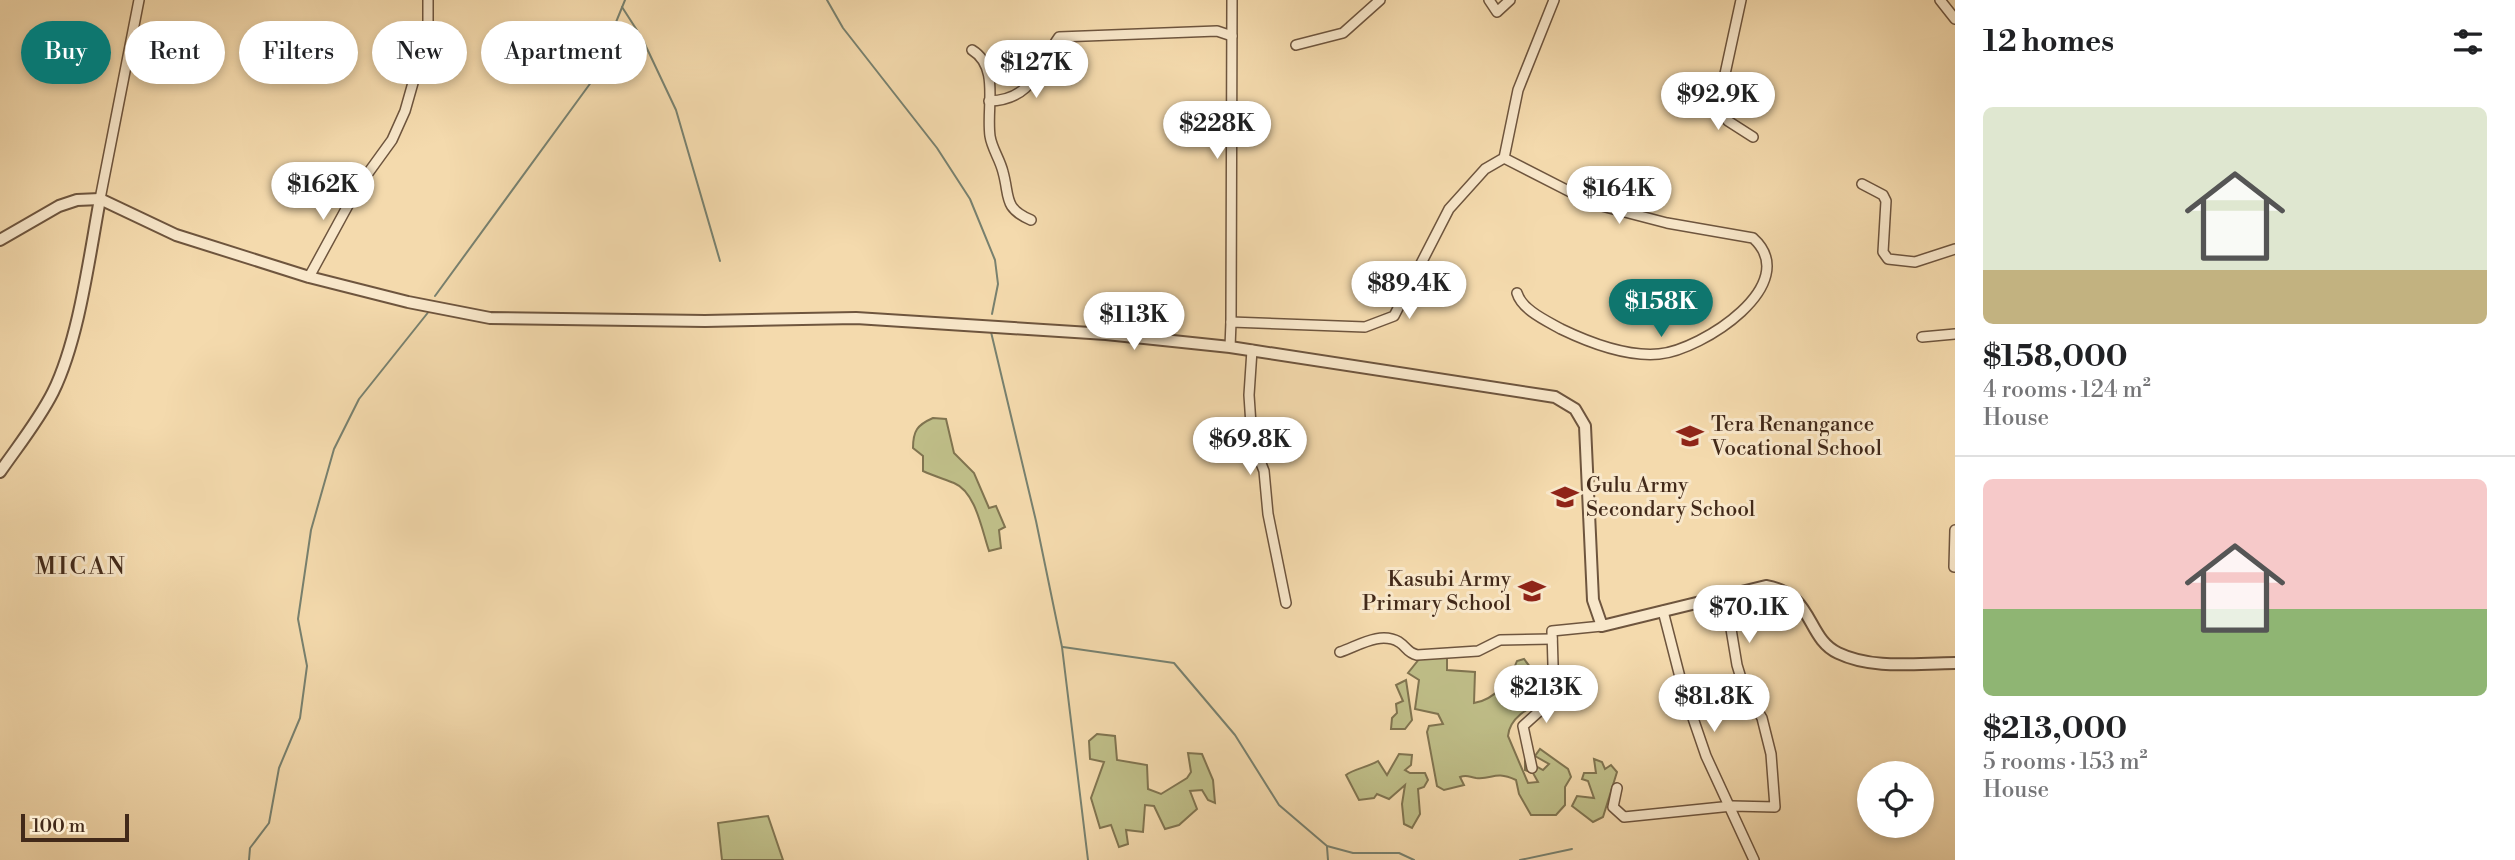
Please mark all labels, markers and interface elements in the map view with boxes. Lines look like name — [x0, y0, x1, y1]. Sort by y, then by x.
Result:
chip: Buy — [21, 21, 111, 84]
chip: Rent — [125, 21, 225, 84]
chip: Filters — [239, 21, 358, 84]
chip: New — [372, 21, 467, 84]
chip: Apartment — [481, 21, 647, 84]
text: 12 homes — [1983, 23, 2114, 61]
icon: filters — [2449, 23, 2487, 61]
pin: $127K — [987, 41, 1085, 100]
text: $127K — [1000, 49, 1072, 77]
pin: $92.9K — [1661, 72, 1775, 132]
text: $92.9K — [1677, 81, 1759, 109]
pin: $228K — [1168, 102, 1266, 161]
text: $228K — [1179, 110, 1255, 138]
icon: home — [2172, 153, 2298, 279]
pin: $162K — [274, 162, 372, 222]
pin: $164K — [1570, 166, 1668, 226]
text: $162K — [287, 171, 359, 199]
text: $164K — [1583, 175, 1655, 203]
pin: $89.4K — [1352, 262, 1466, 321]
text: $89.4K — [1367, 270, 1451, 298]
pin: $158K — [1612, 280, 1710, 339]
text: $158K — [1625, 288, 1697, 316]
pin: $113K — [1085, 292, 1183, 352]
text: $113K — [1100, 301, 1168, 329]
text: $158,000 — [1983, 338, 2128, 376]
text: 4 rooms · 124 m² — [1983, 376, 2151, 404]
text: House — [1983, 404, 2049, 432]
place label: Tera Renangance Vocational School — [1710, 412, 1882, 462]
pin: $69.8K — [1193, 418, 1307, 477]
school or university icon: Tera Renangance Vocational School — [1675, 421, 1705, 451]
text: $69.8K — [1209, 426, 1291, 454]
place label: Gulu Army Secondary School — [1586, 473, 1755, 523]
school or university icon: Gulu Army Secondary School — [1550, 482, 1580, 512]
icon: home — [2172, 525, 2298, 651]
district label: MICAN — [35, 552, 127, 582]
place label: Kasubi Army Primary School — [1362, 567, 1512, 617]
school or university icon: Kasubi Army Primary School — [1517, 576, 1547, 606]
pin: $70.1K — [1692, 586, 1806, 645]
text: $70.1K — [1709, 594, 1789, 622]
pin: $213K — [1497, 666, 1595, 725]
text: $213K — [1510, 674, 1582, 702]
pin: $81.8K — [1657, 674, 1771, 734]
text: $81.8K — [1675, 683, 1753, 711]
text: $213,000 — [1983, 710, 2127, 748]
text: 5 rooms · 153 m² — [1983, 748, 2148, 776]
map controls — [1857, 761, 1934, 838]
button: locate — [1857, 761, 1934, 838]
text: House — [1983, 776, 2049, 804]
scale bar — [21, 811, 130, 843]
text: 100 m — [32, 814, 85, 838]

